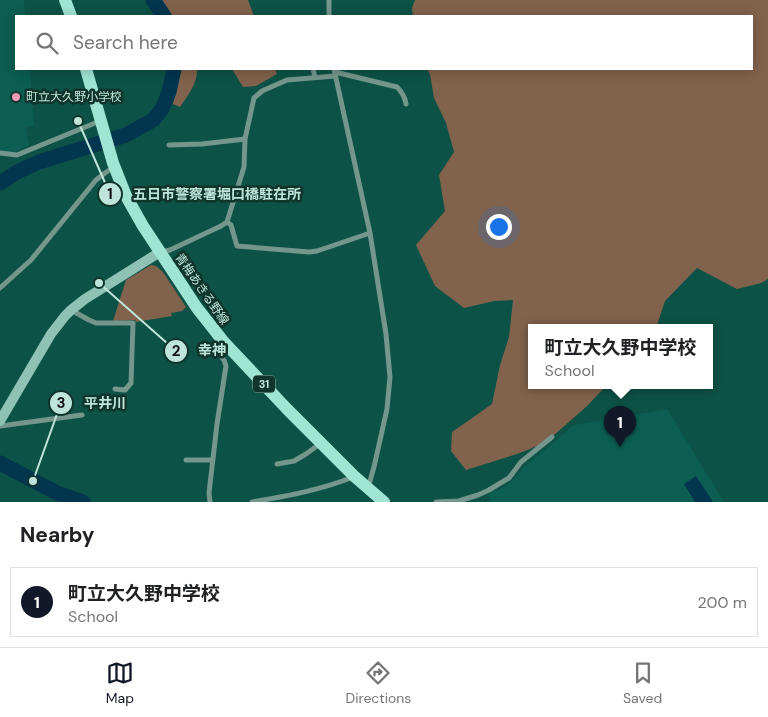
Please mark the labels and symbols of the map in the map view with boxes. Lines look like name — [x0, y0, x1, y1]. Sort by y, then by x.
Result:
place label: 町立大久野小学校 — [26, 89, 122, 105]
marker: 町立大久野小学校 — [10, 91, 22, 103]
callout: 五日市警察署堀口橋駐在所 — [98, 180, 311, 209]
text: 1 — [107, 184, 113, 204]
text: 五日市警察署堀口橋駐在所 — [133, 185, 301, 203]
your location — [486, 214, 512, 240]
street label: 青梅あきる野線 — [171, 250, 233, 328]
callout: 幸神 — [163, 336, 236, 365]
text: 2 — [172, 341, 181, 361]
text: 幸神 — [198, 341, 226, 359]
road number: 31 — [253, 376, 275, 392]
callout: 平井川 — [49, 389, 136, 418]
text: 3 — [56, 393, 66, 413]
text: 平井川 — [84, 394, 126, 412]
pin: 1 — [604, 406, 636, 447]

